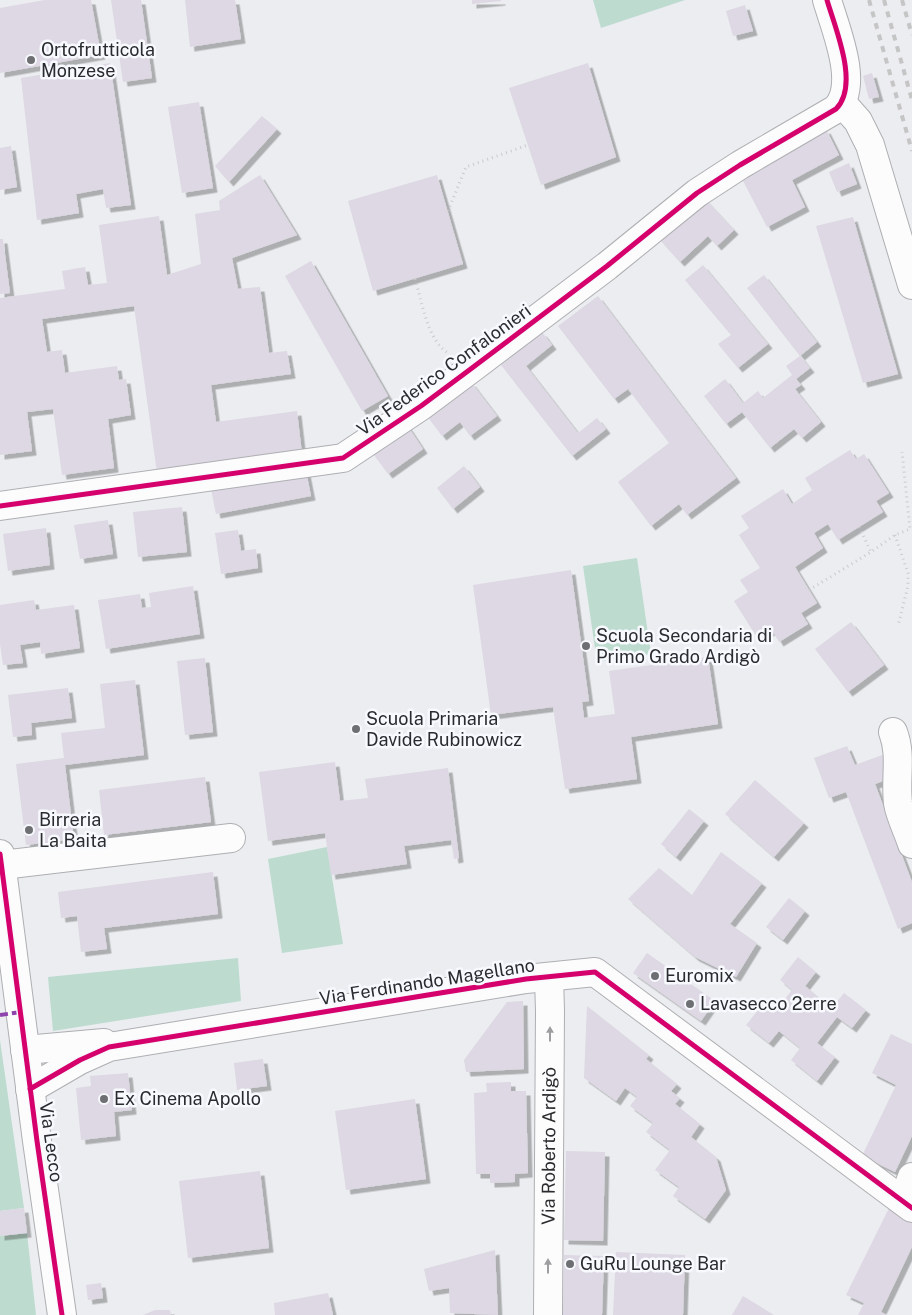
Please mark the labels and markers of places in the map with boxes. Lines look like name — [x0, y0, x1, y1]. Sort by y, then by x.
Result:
place label: Ortofrutticola Monzese — [41, 39, 155, 81]
marker: Ortofrutticola Monzese — [25, 54, 37, 66]
place label: Scuola Secondaria di Primo Grado Ardigò — [596, 625, 772, 667]
marker: Scuola Secondaria di Primo Grado Ardigò — [580, 640, 592, 652]
place label: Scuola Primaria Davide Rubinowicz — [366, 708, 522, 750]
marker: Scuola Primaria Davide Rubinowicz — [350, 723, 362, 735]
place label: Birreria La Baita — [39, 809, 107, 851]
marker: Birreria La Baita — [23, 824, 35, 836]
place label: Euromix — [665, 965, 734, 986]
marker: Euromix — [649, 970, 661, 982]
place label: Lavasecco 2erre — [700, 993, 837, 1014]
marker: Lavasecco 2erre — [684, 998, 696, 1010]
place label: Ex Cinema Apollo — [114, 1088, 261, 1109]
marker: Ex Cinema Apollo — [98, 1093, 110, 1105]
place label: GuRu Lounge Bar — [580, 1253, 726, 1274]
marker: GuRu Lounge Bar — [564, 1258, 576, 1270]

